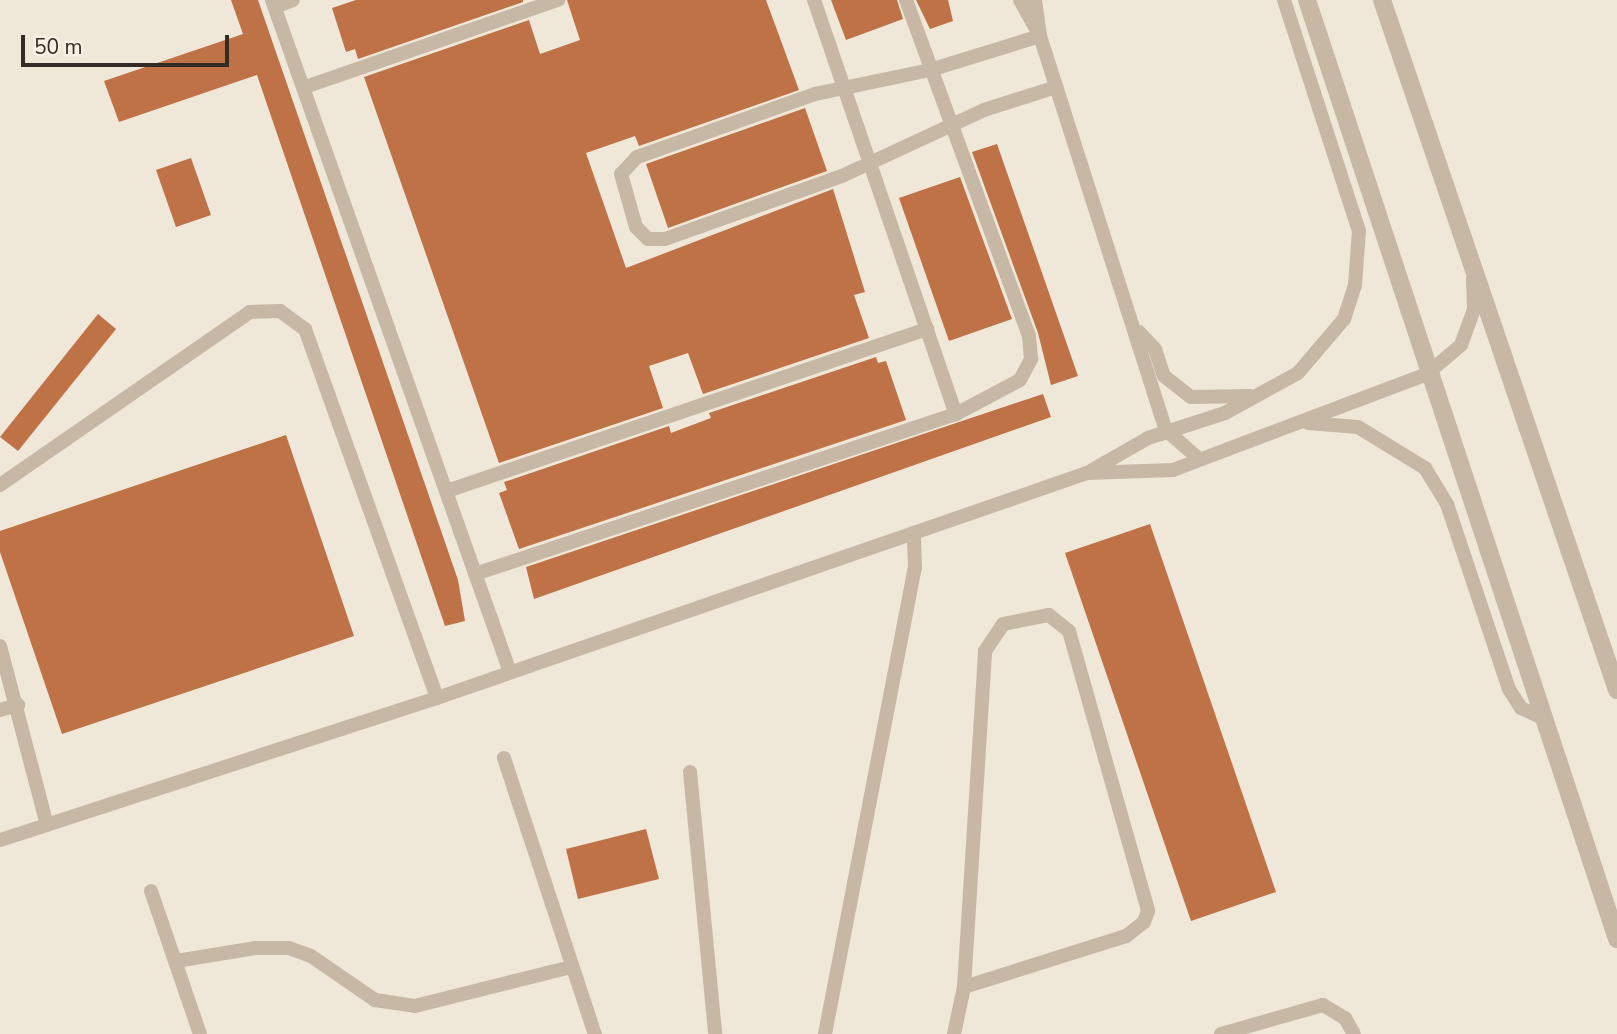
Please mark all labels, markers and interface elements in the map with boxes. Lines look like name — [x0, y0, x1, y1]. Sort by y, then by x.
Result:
scale bar — [24, 21, 233, 65]
text: 50 m — [34, 33, 83, 61]

